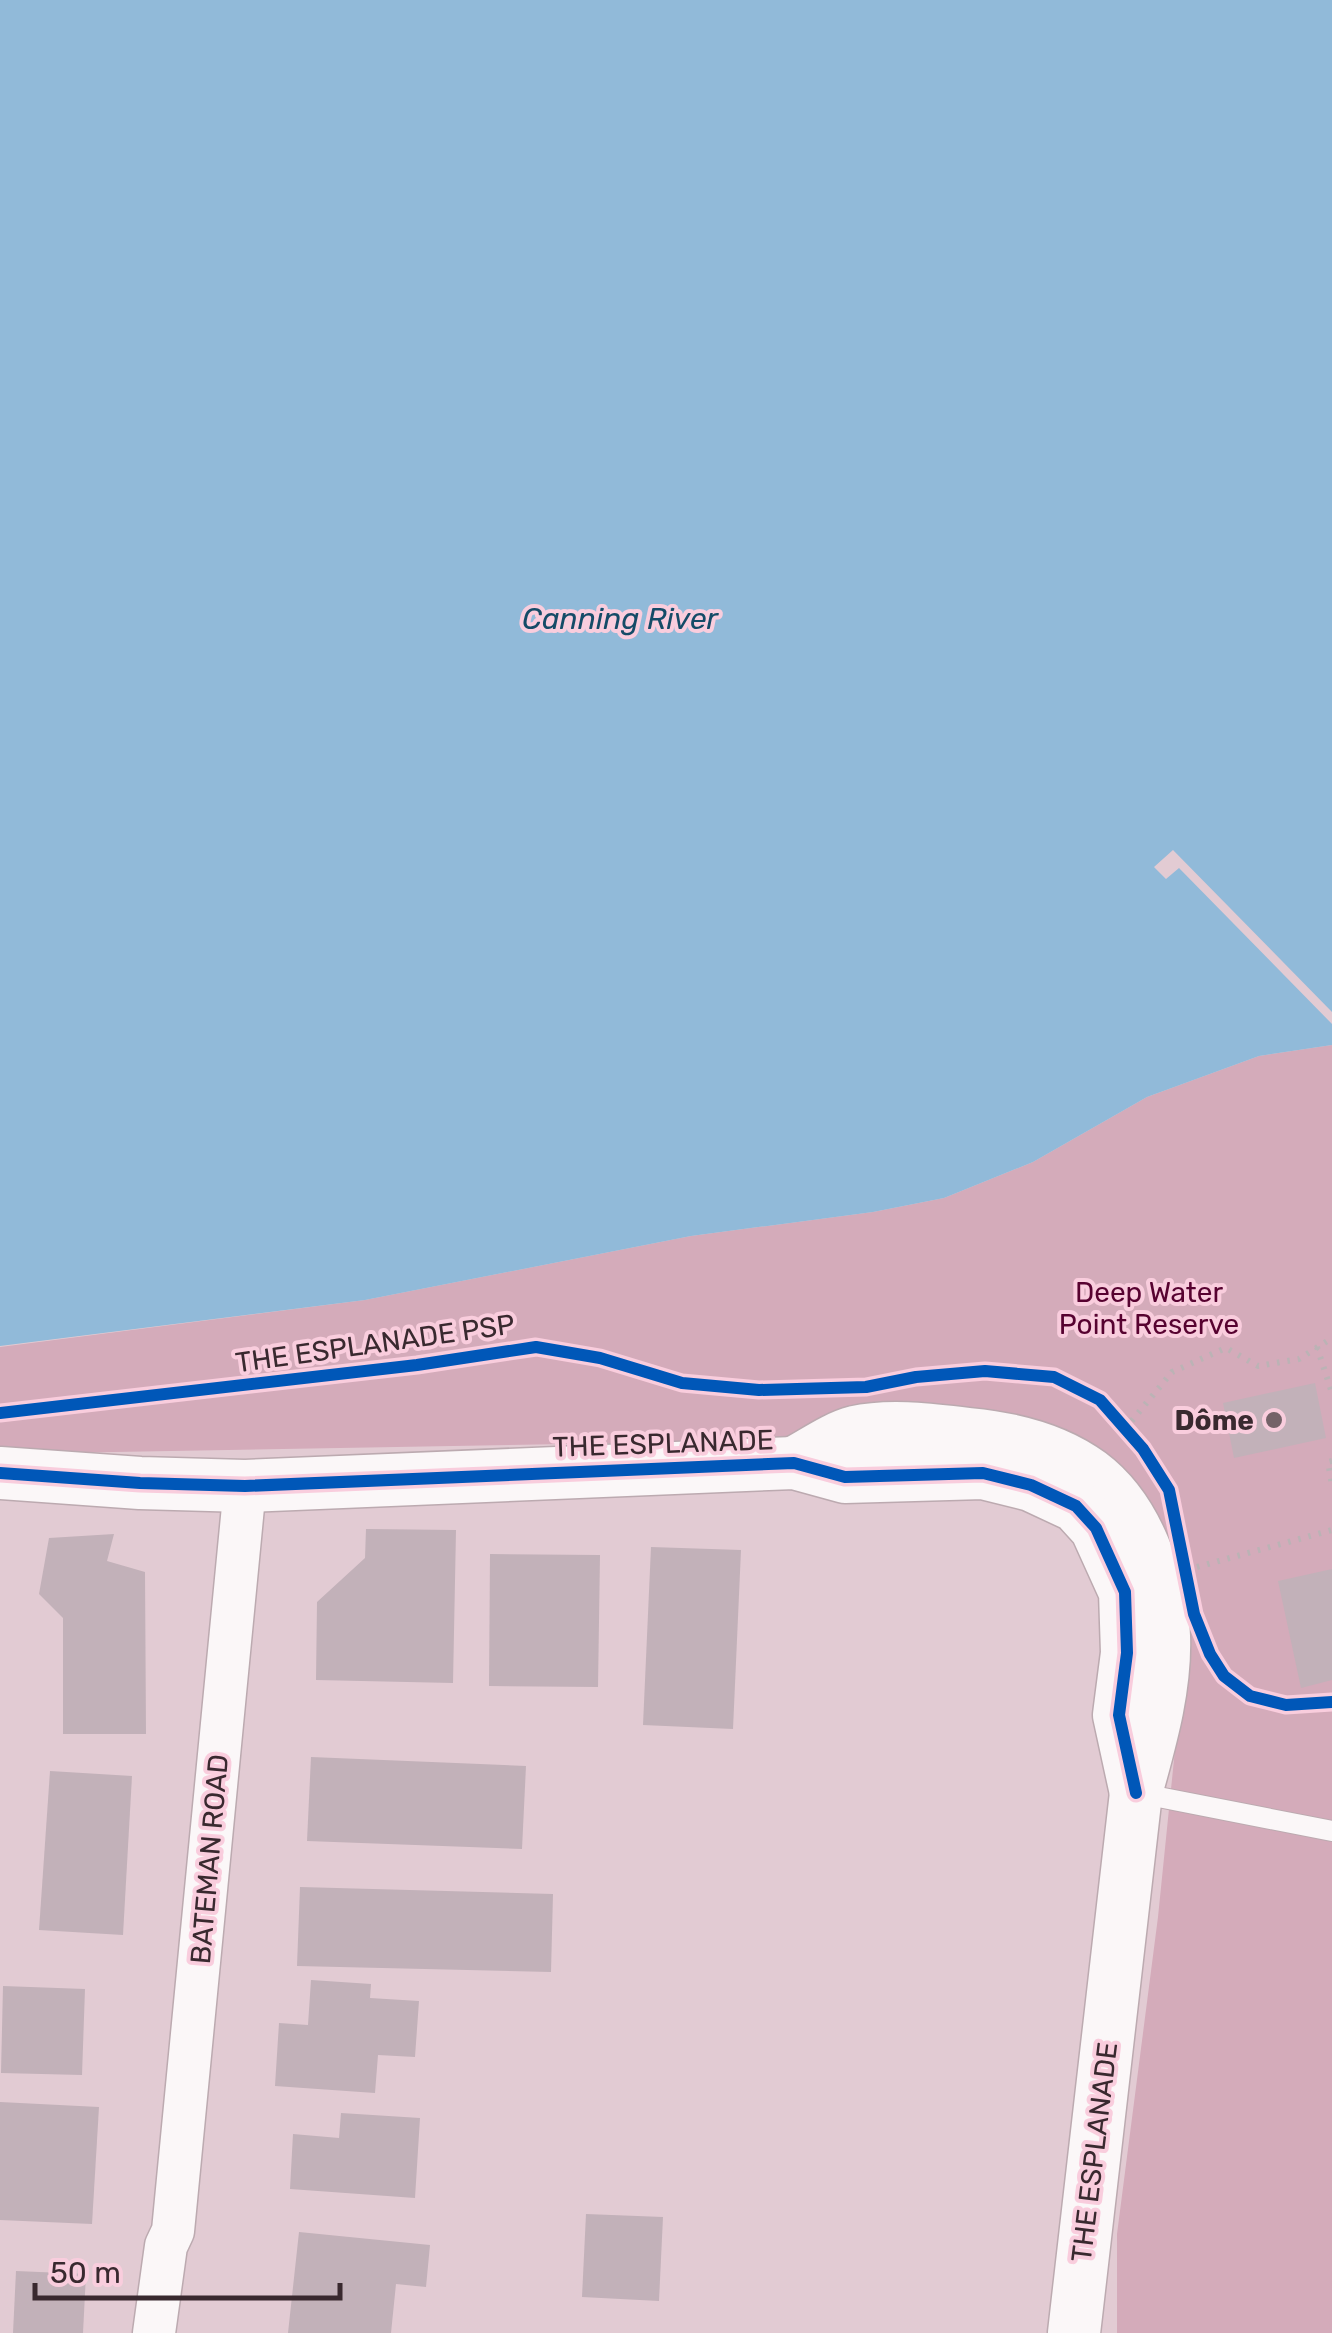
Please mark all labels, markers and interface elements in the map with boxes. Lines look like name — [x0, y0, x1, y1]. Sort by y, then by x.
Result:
water label: Canning River — [522, 601, 719, 637]
park label: Deep Water Point Reserve — [1059, 1276, 1239, 1341]
street label: THE ESPLANADE PSP — [233, 1308, 517, 1379]
place label: Dôme — [1175, 1404, 1254, 1437]
marker: Dôme — [1263, 1409, 1285, 1431]
street label: THE ESPLANADE — [552, 1423, 774, 1464]
street label: BATEMAN ROAD — [184, 1753, 235, 1965]
street label: THE ESPLANADE — [1065, 2040, 1124, 2264]
scale bar — [35, 2238, 340, 2300]
text: 50 m — [50, 2255, 121, 2291]

